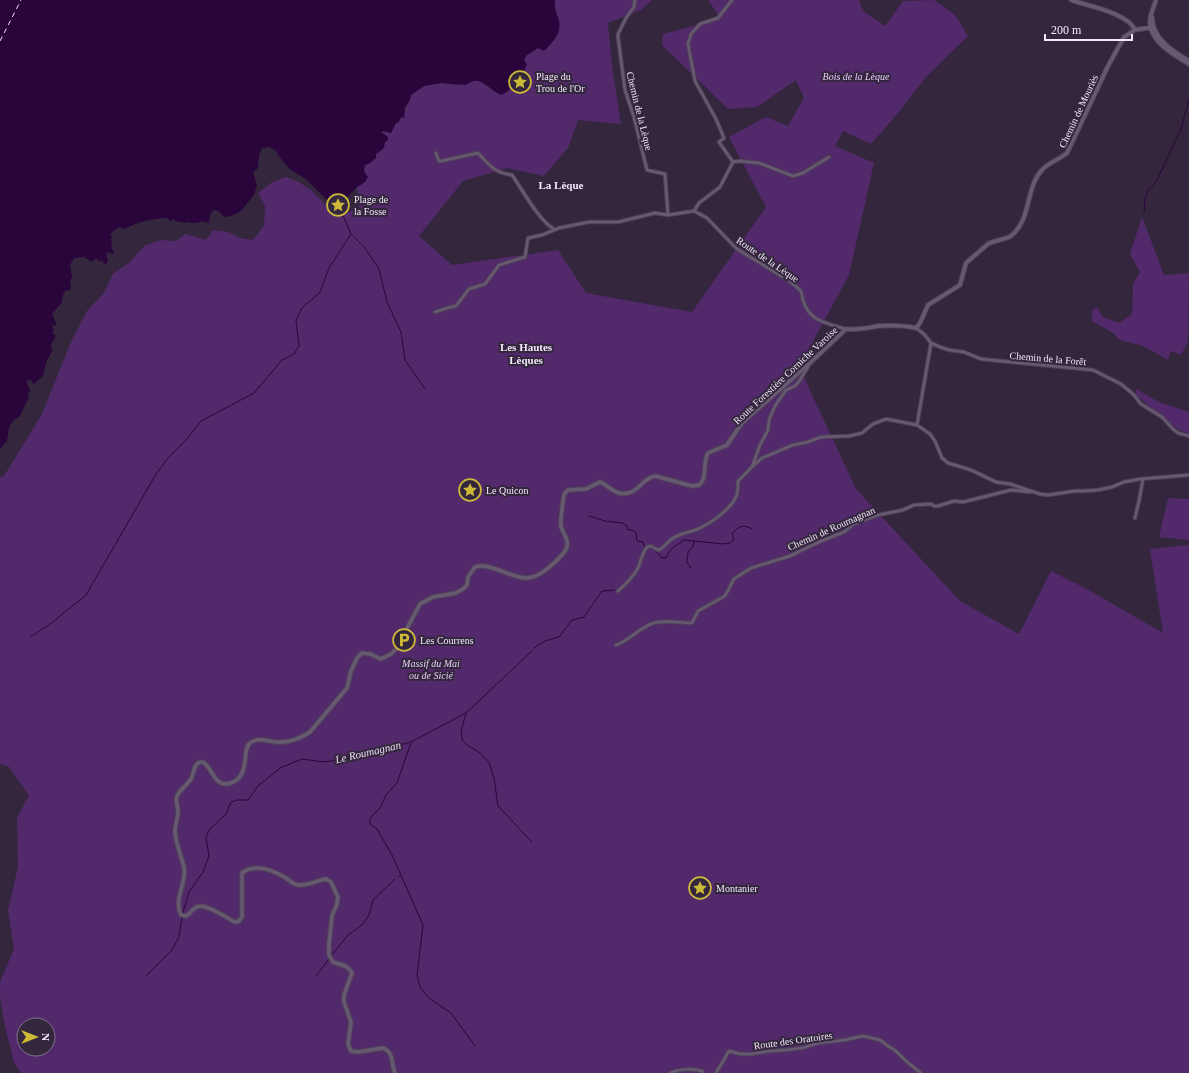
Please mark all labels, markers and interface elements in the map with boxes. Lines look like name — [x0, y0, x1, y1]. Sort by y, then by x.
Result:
scale bar — [1045, 16, 1132, 42]
text: 200 m — [1051, 23, 1082, 37]
place icon: Plage du Trou de l'Or — [507, 69, 533, 95]
place label: Plage du Trou de l'Or — [536, 71, 585, 94]
street label: Chemin de la Lèque — [624, 71, 655, 152]
park label: Bois de la Lèque — [823, 71, 890, 82]
street label: Chemin de Mouriès — [1057, 73, 1100, 150]
district label: La Lèque — [539, 179, 584, 191]
place icon: Plage de la Fosse — [325, 192, 351, 218]
place label: Plage de la Fosse — [354, 194, 389, 217]
street label: Route de la Lèque — [734, 234, 802, 285]
street label: Route Forestière Corniche Varoise — [731, 324, 840, 426]
district label: Les Hautes Lèques — [500, 341, 553, 366]
street label: Chemin de la Forêt — [1009, 350, 1087, 367]
place icon: Le Quicon — [457, 477, 483, 503]
place label: Le Quicon — [486, 485, 529, 496]
street label: Chemin de Roumagnan — [786, 504, 877, 553]
parking icon: Les Courrens — [391, 627, 417, 653]
place label: Les Courrens — [420, 635, 474, 646]
park label: Massif du Mai ou de Sicié — [401, 658, 460, 681]
water label: Le Roumagnan — [333, 739, 402, 766]
place icon: Montanier — [687, 875, 713, 901]
place label: Montanier — [716, 883, 758, 894]
north arrow — [16, 1017, 56, 1057]
street label: Route des Oratoires — [753, 1030, 833, 1051]
text: N — [40, 1033, 52, 1041]

